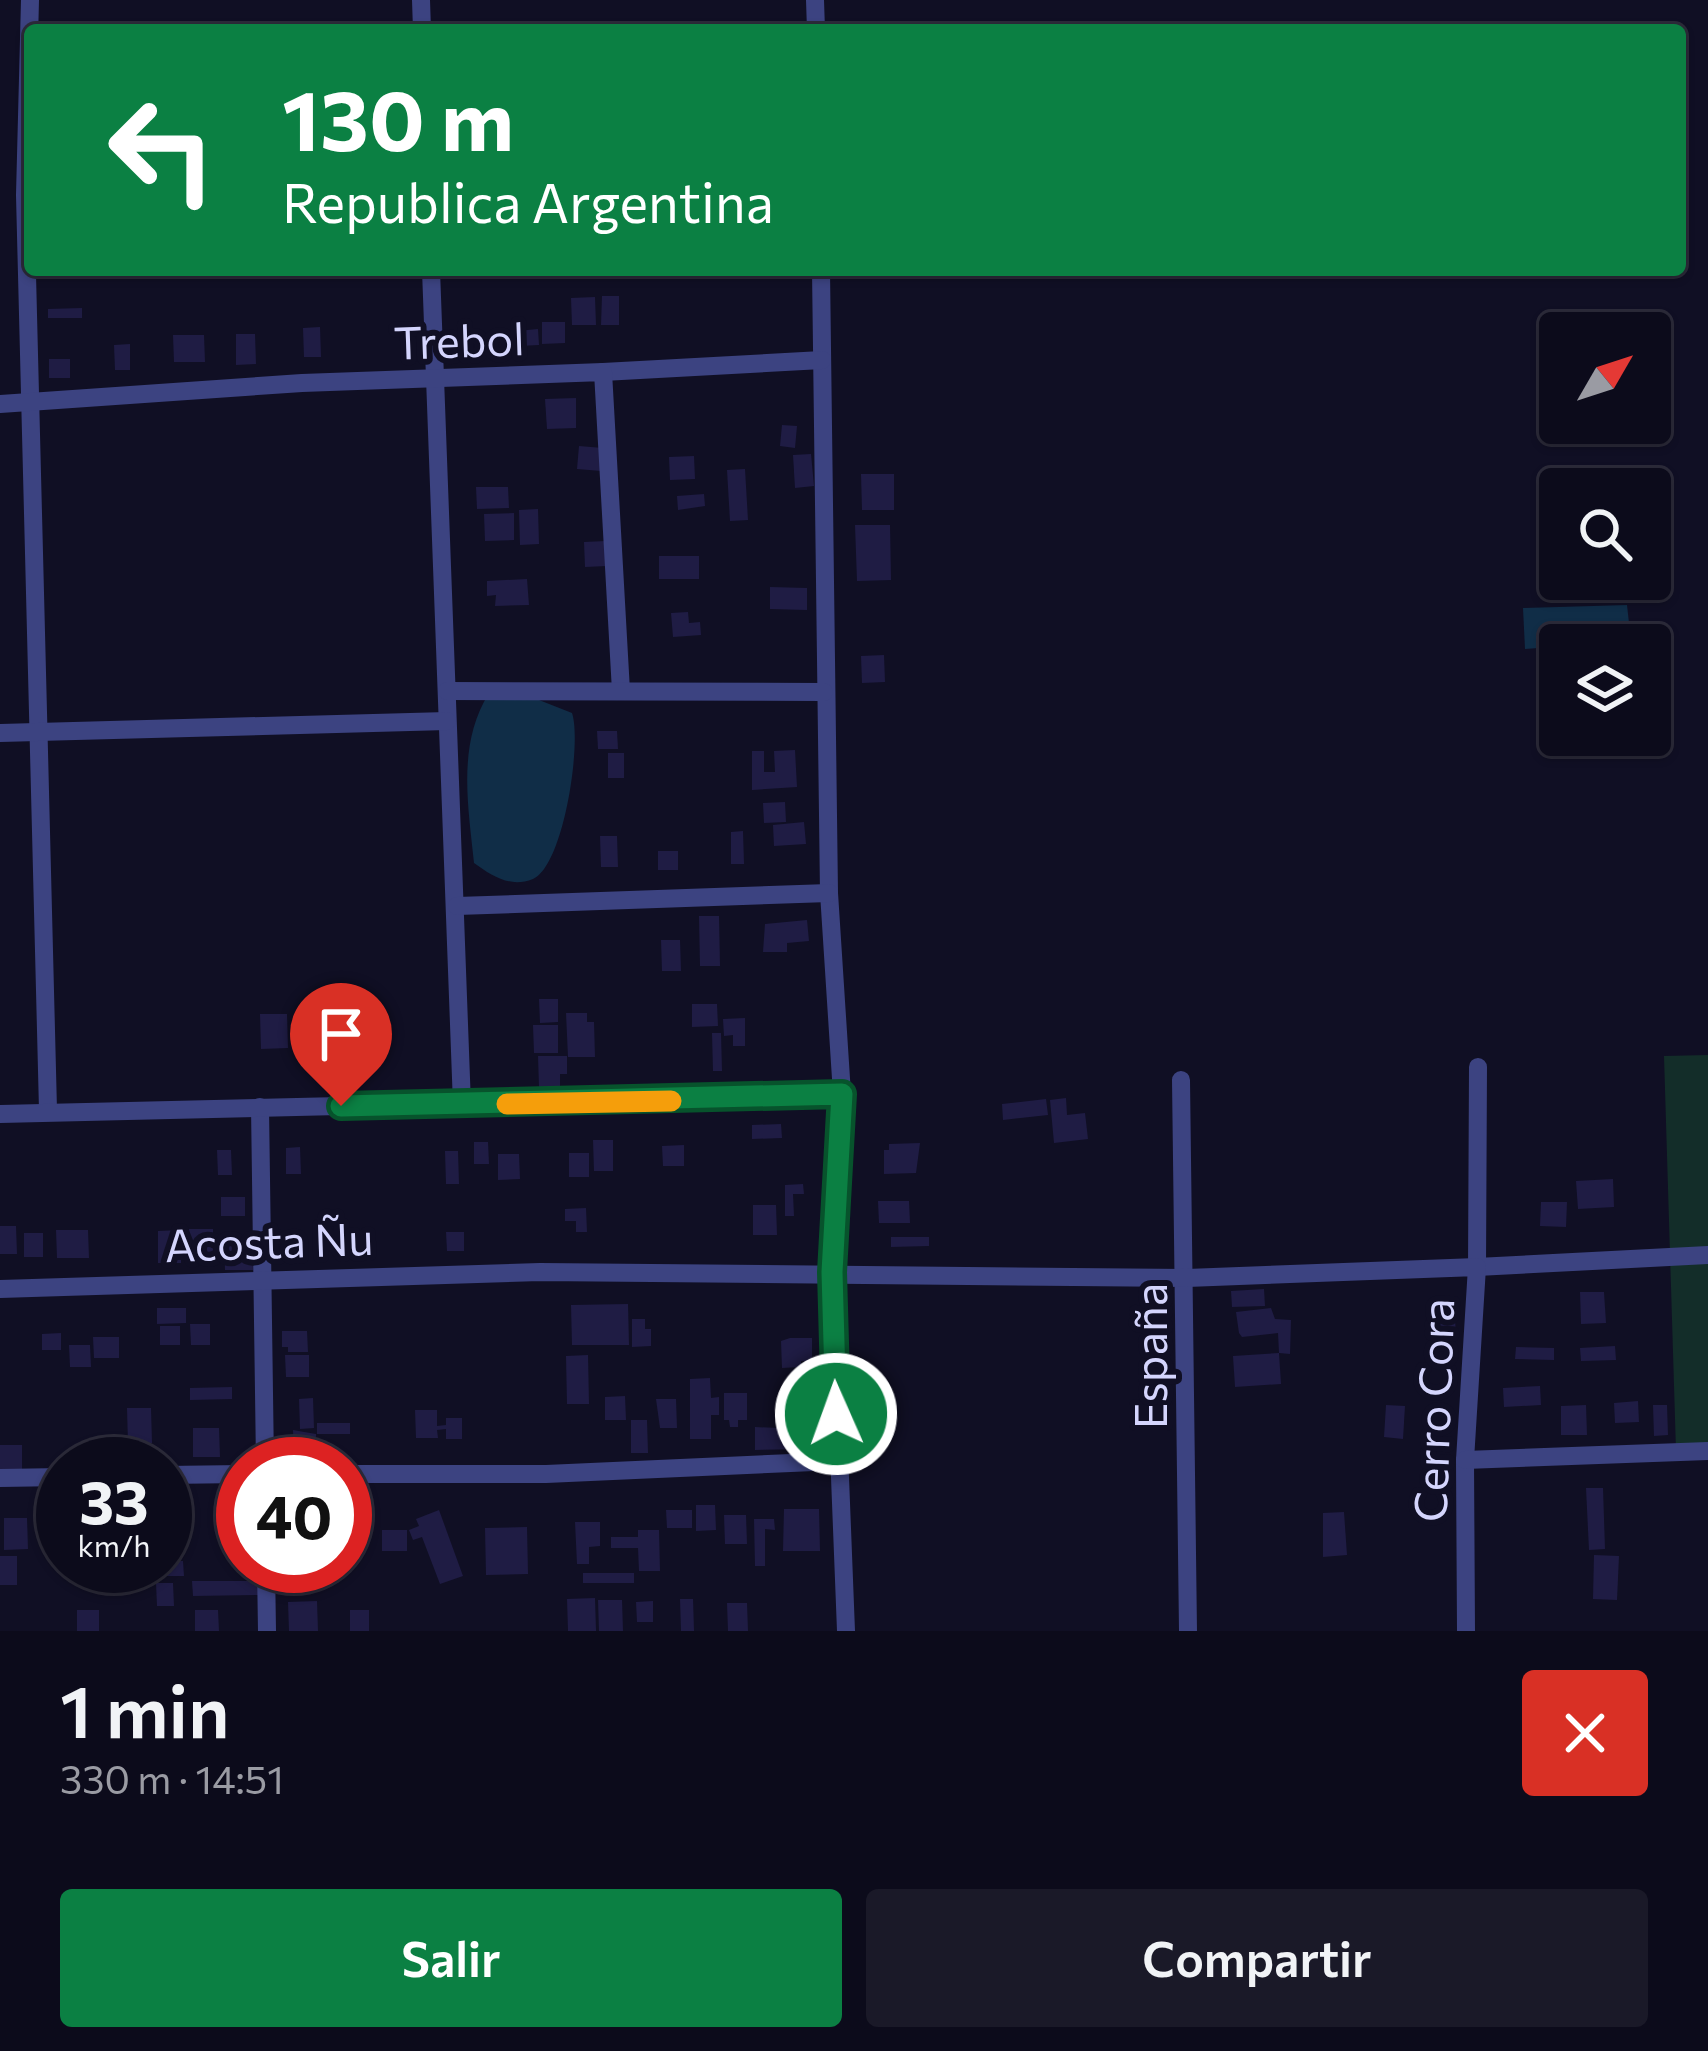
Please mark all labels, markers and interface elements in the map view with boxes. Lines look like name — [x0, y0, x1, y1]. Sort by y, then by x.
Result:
text: 130 m — [282, 66, 514, 168]
icon: left — [84, 72, 240, 228]
text: Republica Argentina — [282, 168, 774, 234]
street label: Trebol — [393, 309, 525, 369]
north arrow — [1539, 312, 1671, 444]
map controls — [1539, 312, 1671, 756]
button: search — [1539, 468, 1671, 600]
button: layers — [1539, 624, 1671, 756]
pin — [290, 983, 392, 1106]
icon: arrive — [308, 1001, 374, 1067]
street label: Acosta Ñu — [164, 1209, 374, 1271]
street label: España — [1121, 1283, 1176, 1429]
street label: Cerro Cora — [1401, 1297, 1463, 1523]
position arrow — [773, 1351, 899, 1477]
speed limit sign: 40 — [216, 1437, 372, 1593]
text: 33 — [79, 1463, 149, 1536]
text: km/h — [78, 1526, 150, 1563]
text: 1 min — [60, 1665, 230, 1753]
button: close — [1522, 1670, 1648, 1796]
text: 330 m · 14:51 — [60, 1754, 284, 1802]
button: Salir — [60, 1889, 842, 2027]
button: Compartir — [866, 1889, 1648, 2027]

